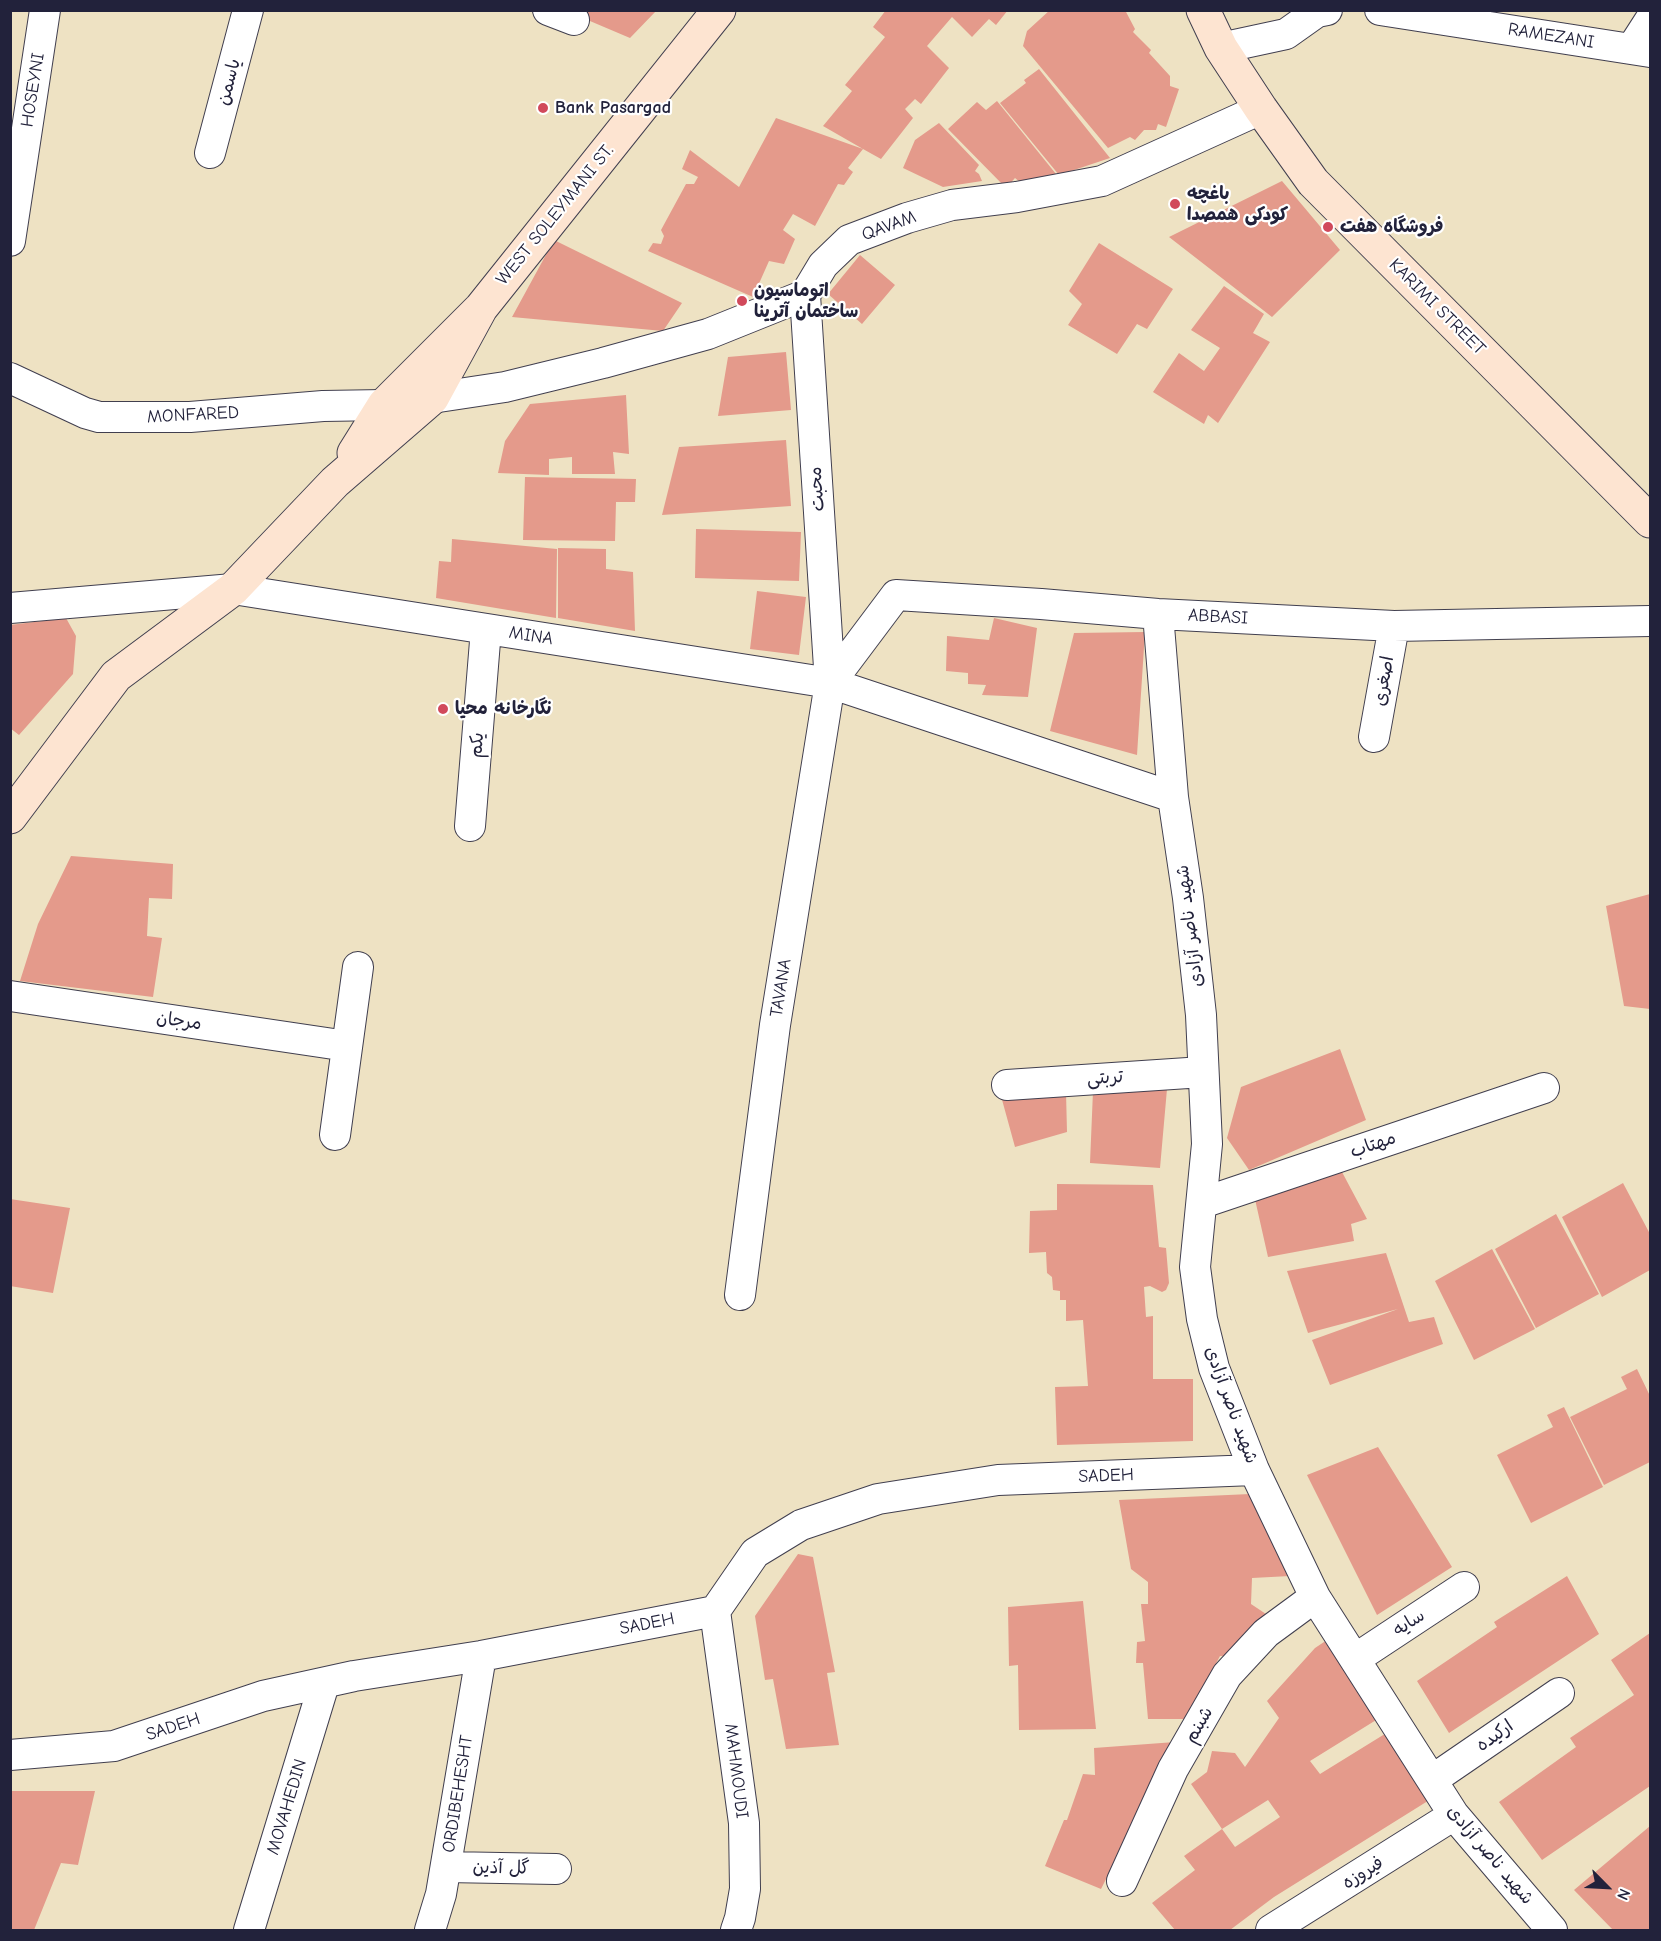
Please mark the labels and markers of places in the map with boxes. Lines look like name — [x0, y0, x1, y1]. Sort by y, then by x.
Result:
place label: Bank Pasargad — [555, 97, 671, 119]
marker: Bank Pasargad — [536, 101, 550, 115]
place label: باغچه کودکی همصدا — [1187, 183, 1288, 226]
marker: باغچه کودکی همصدا — [1168, 197, 1182, 211]
place label: فروشگاه هفت — [1340, 216, 1444, 238]
marker: فروشگاه هفت — [1321, 220, 1335, 234]
place label: اتوماسیون ساختمان آترینا — [754, 280, 858, 322]
marker: اتوماسیون ساختمان آترینا — [735, 294, 749, 308]
place label: نگارخانه محیا — [455, 698, 552, 720]
marker: نگارخانه محیا — [436, 702, 450, 716]

